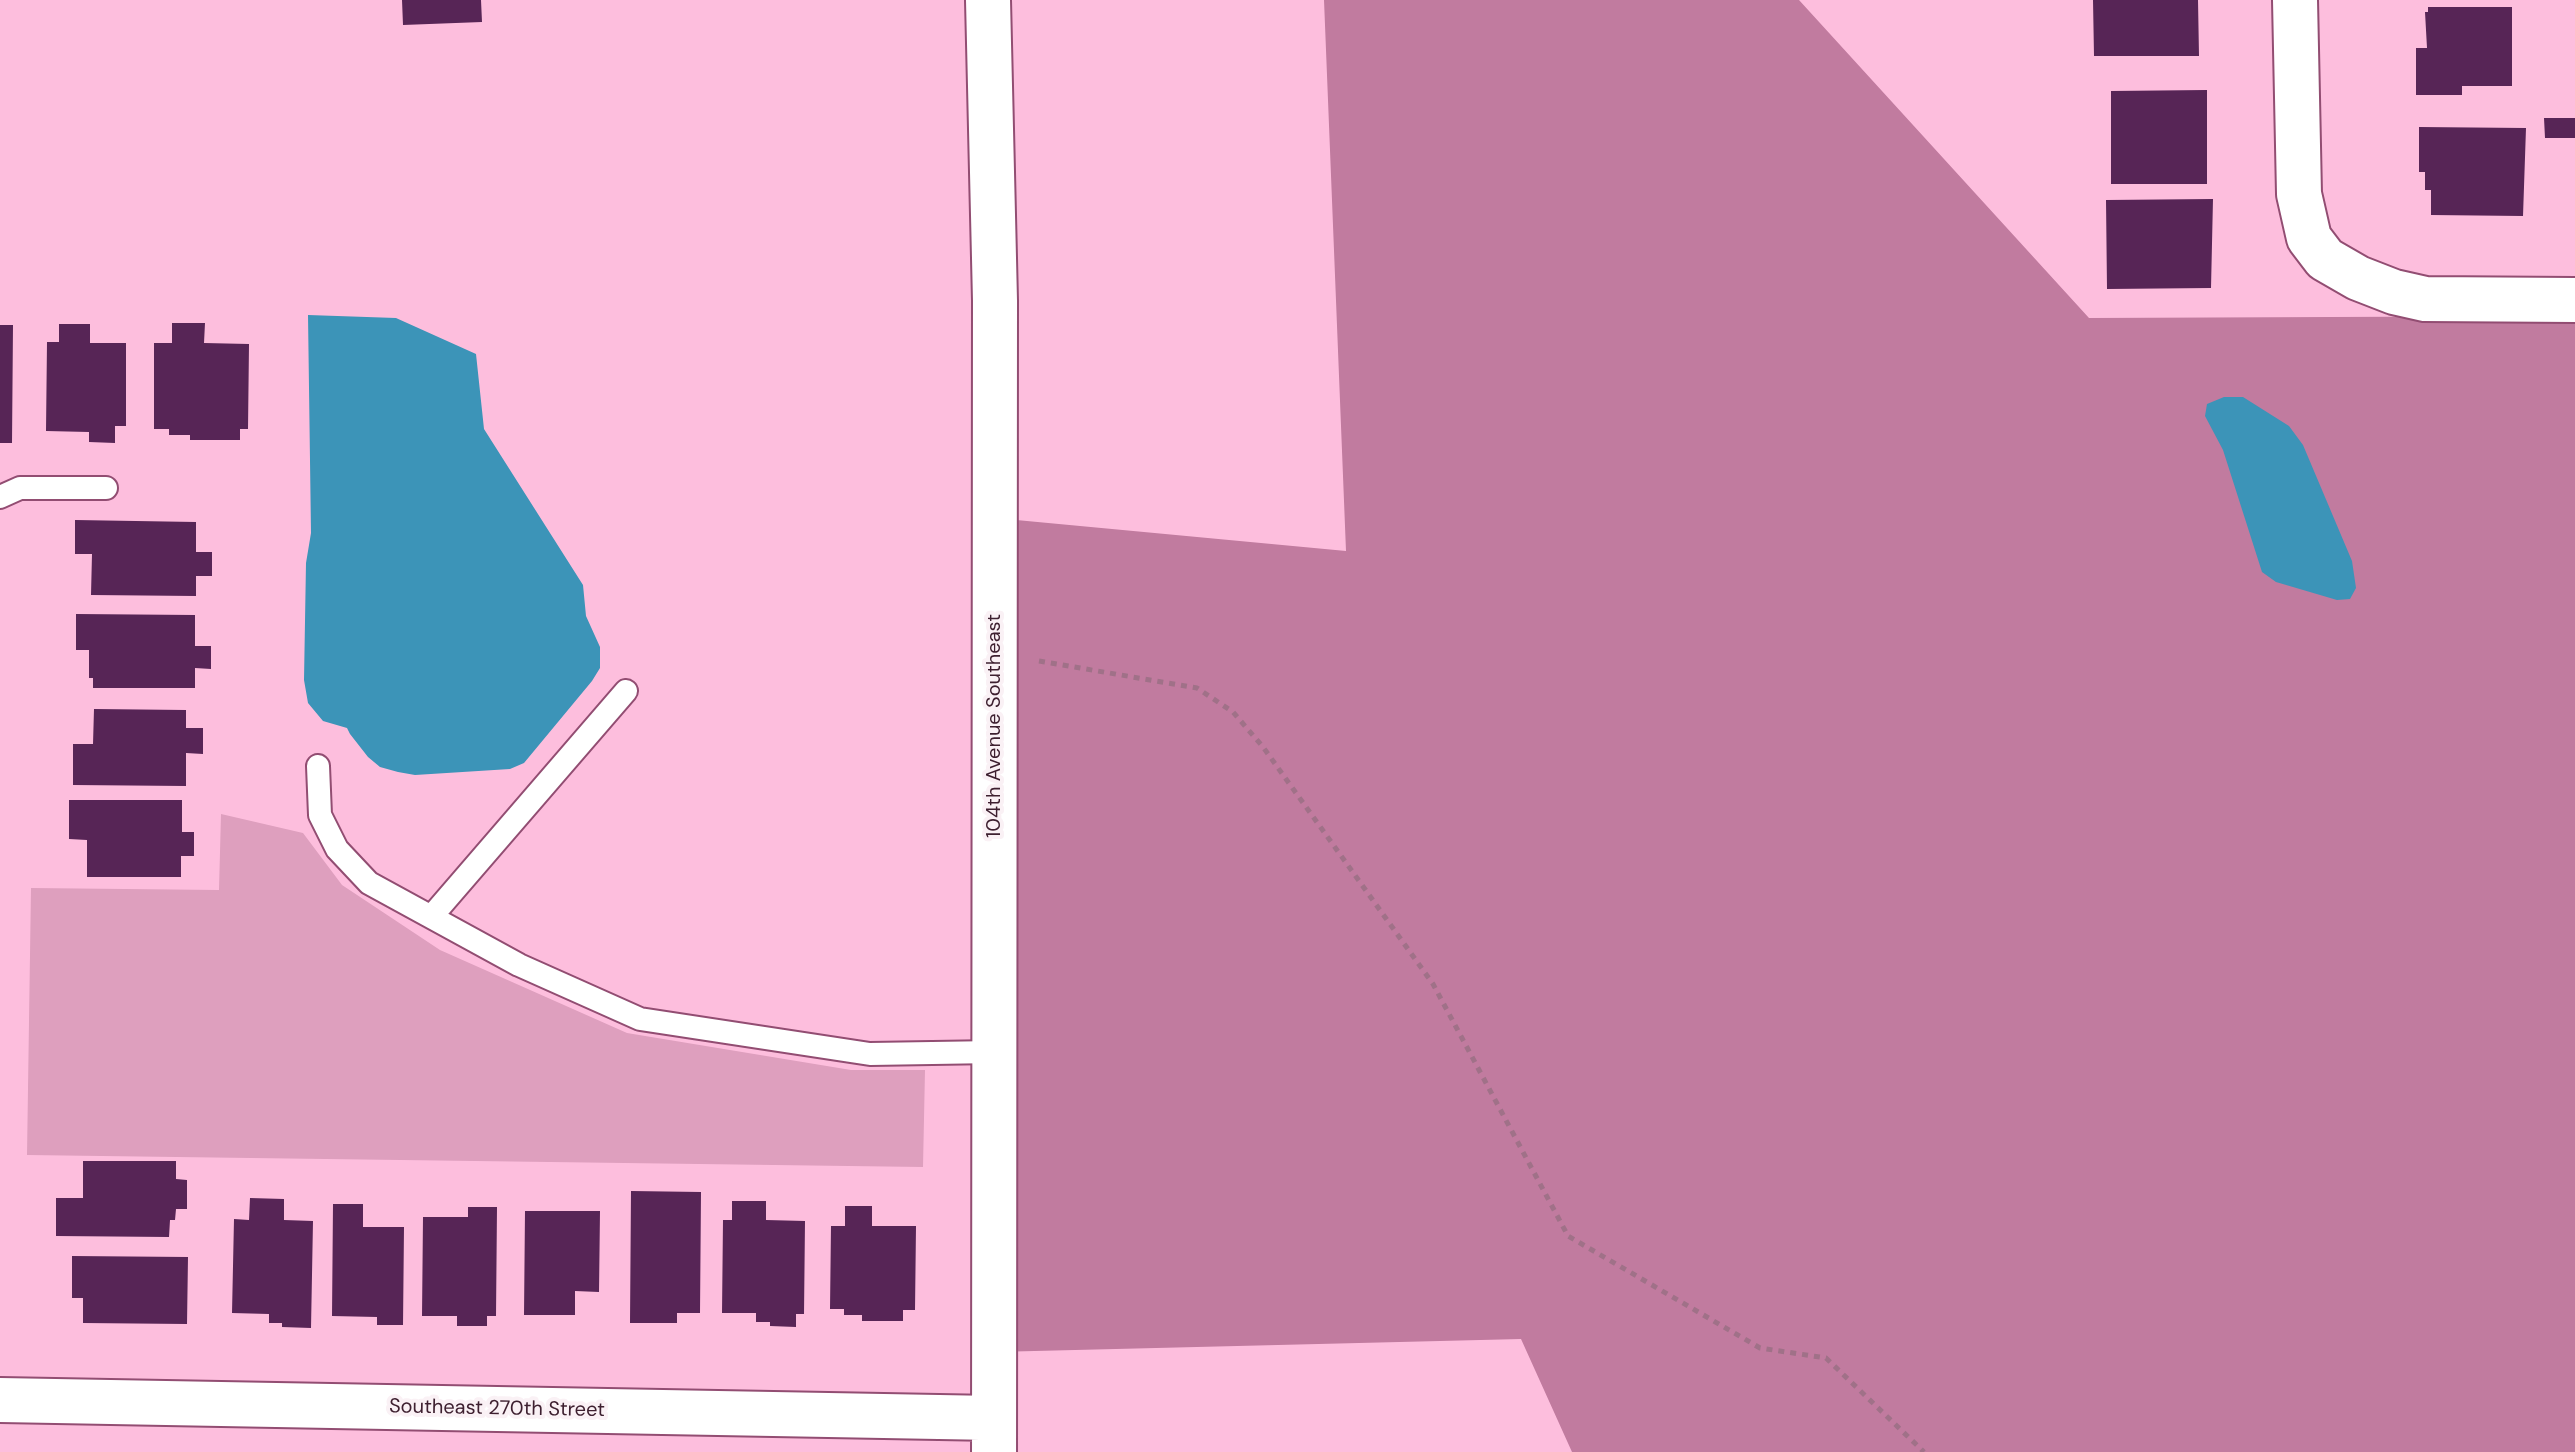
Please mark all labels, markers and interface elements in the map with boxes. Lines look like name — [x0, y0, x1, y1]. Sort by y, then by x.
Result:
street label: 104th Avenue Southeast — [983, 614, 1007, 838]
street label: Southeast 270th Street — [389, 1395, 605, 1423]

